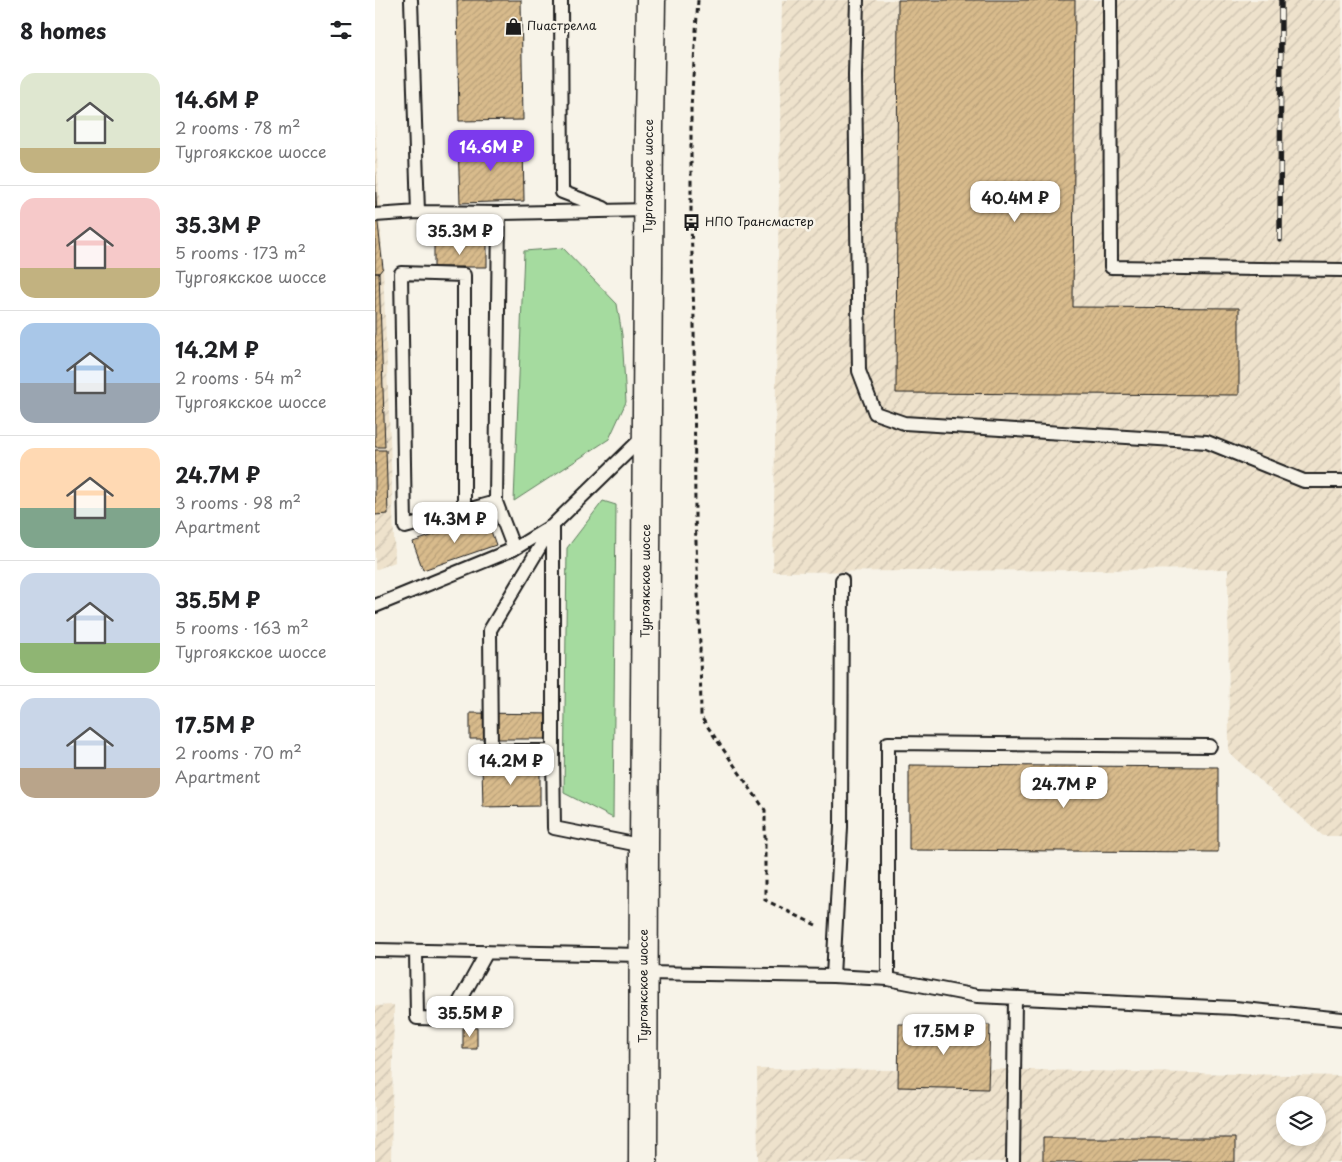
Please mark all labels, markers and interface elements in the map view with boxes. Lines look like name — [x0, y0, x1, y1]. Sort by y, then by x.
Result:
text: 8 homes — [20, 14, 106, 46]
icon: filters — [327, 16, 355, 44]
shop icon: Пиастрелла — [503, 16, 523, 36]
place label: Пиастрелла — [527, 16, 597, 34]
text: 14.6M ₽ — [175, 83, 259, 115]
icon: home — [60, 93, 120, 153]
text: 2 rooms · 78 m² — [175, 115, 301, 139]
street label: Тургоякское шоссе — [638, 119, 657, 233]
pin: 14.6M ₽ — [445, 130, 537, 172]
text: 14.6M ₽ — [459, 134, 523, 158]
text: Тургоякское шоссе — [175, 139, 327, 163]
pin: 40.4M ₽ — [969, 180, 1061, 223]
text: 40.4M ₽ — [981, 185, 1049, 209]
text: 35.3M ₽ — [175, 208, 261, 240]
bus stop icon: НПО Трансмастер — [681, 212, 701, 232]
place label: НПО Трансмастер — [705, 212, 814, 230]
pin: 35.3M ₽ — [414, 214, 506, 256]
icon: home — [60, 218, 120, 278]
text: 35.3M ₽ — [427, 218, 493, 242]
text: 5 rooms · 173 m² — [175, 240, 306, 264]
text: Тургоякское шоссе — [175, 264, 327, 288]
text: 14.2M ₽ — [175, 333, 259, 365]
icon: home — [60, 343, 120, 403]
text: 2 rooms · 54 m² — [175, 365, 302, 389]
text: Тургоякское шоссе — [175, 389, 327, 413]
text: 24.7M ₽ — [175, 458, 260, 490]
icon: home — [60, 468, 120, 528]
text: 3 rooms · 98 m² — [175, 490, 301, 514]
pin: 14.3M ₽ — [409, 502, 501, 544]
text: 14.3M ₽ — [424, 506, 486, 530]
text: Apartment — [175, 514, 260, 538]
street label: Тургоякское шоссе — [635, 524, 654, 638]
text: 35.5M ₽ — [175, 583, 260, 615]
icon: home — [60, 593, 120, 653]
text: 5 rooms · 163 m² — [175, 615, 309, 639]
text: Тургоякское шоссе — [175, 639, 327, 663]
text: 17.5M ₽ — [175, 708, 255, 740]
icon: home — [60, 718, 120, 778]
text: 2 rooms · 70 m² — [175, 740, 302, 764]
pin: 14.2M ₽ — [465, 744, 557, 786]
text: 14.2M ₽ — [479, 748, 543, 772]
text: Apartment — [175, 764, 260, 788]
pin: 24.7M ₽ — [1018, 766, 1110, 809]
text: 24.7M ₽ — [1032, 771, 1096, 795]
street label: Тургоякское шоссе — [633, 929, 652, 1043]
pin: 35.5M ₽ — [424, 996, 516, 1038]
text: 35.5M ₽ — [438, 1000, 502, 1024]
pin: 17.5M ₽ — [898, 1014, 990, 1056]
text: 17.5M ₽ — [914, 1018, 974, 1042]
map controls — [1276, 1096, 1326, 1146]
button: layers — [1276, 1096, 1326, 1146]

